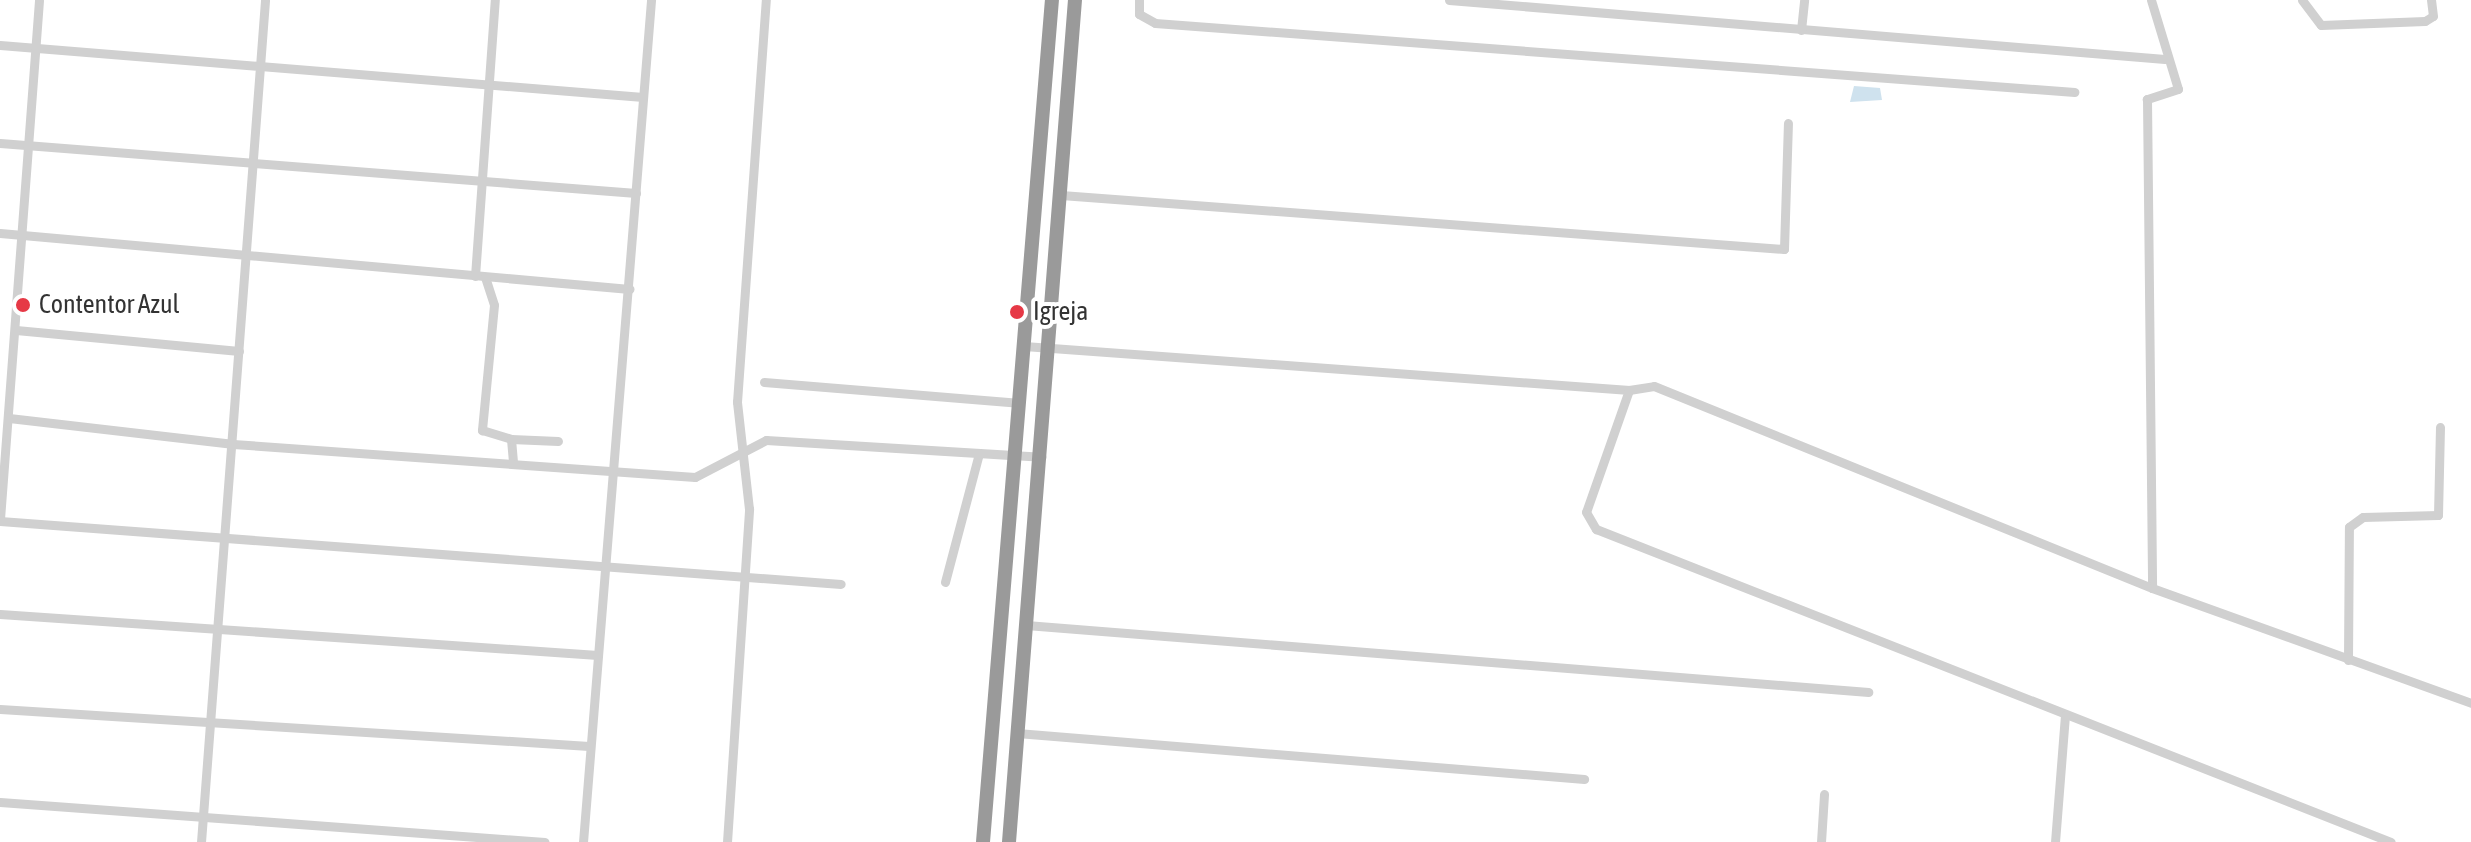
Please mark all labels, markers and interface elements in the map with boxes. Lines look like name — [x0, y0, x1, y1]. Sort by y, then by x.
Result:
place label: Contentor Azul — [39, 289, 179, 321]
marker: Contentor Azul — [14, 296, 32, 314]
place label: Igreja — [1033, 296, 1088, 328]
marker: Igreja — [1008, 303, 1026, 321]

